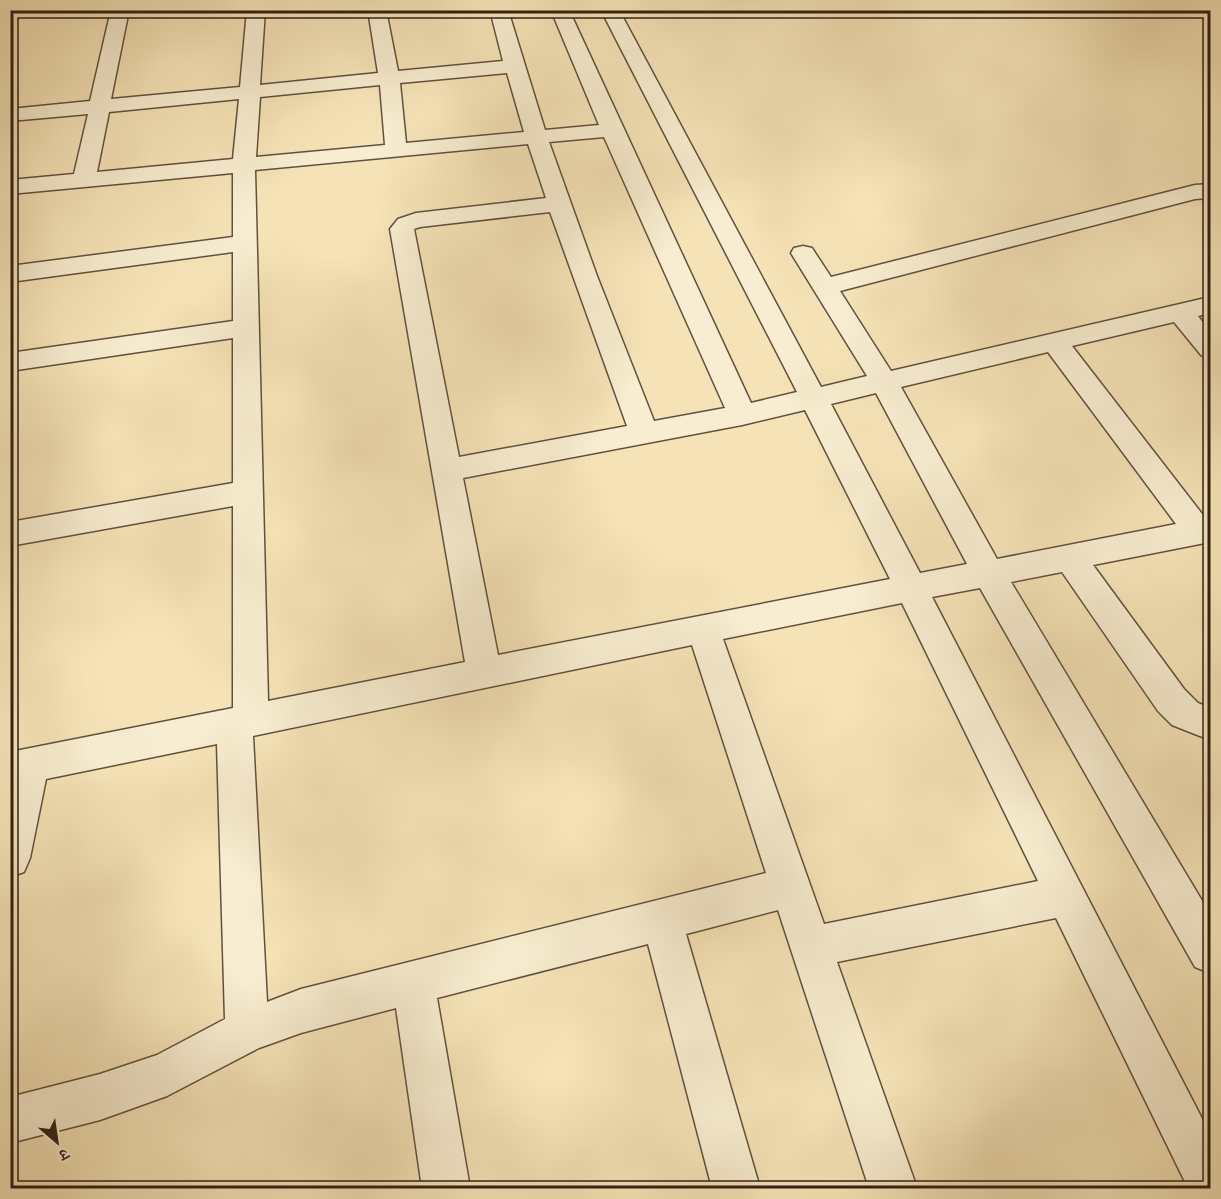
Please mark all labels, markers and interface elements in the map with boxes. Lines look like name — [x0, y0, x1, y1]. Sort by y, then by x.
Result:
north arrow — [27, 1112, 87, 1172]
text: उ — [52, 1140, 73, 1166]

